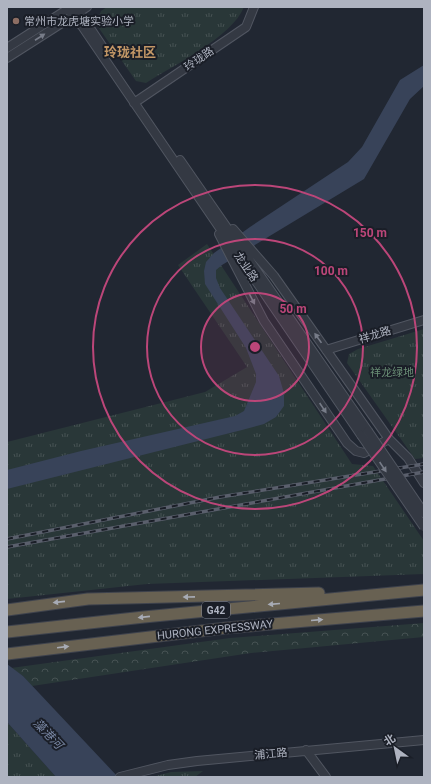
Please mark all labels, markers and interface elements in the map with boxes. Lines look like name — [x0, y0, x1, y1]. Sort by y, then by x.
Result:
place label: 常州市龙虎塘实验小学 — [24, 15, 134, 28]
marker: 常州市龙虎塘实验小学 — [11, 16, 21, 26]
one-way arrow — [35, 33, 45, 41]
street label: 玲珑路 — [182, 44, 216, 74]
district label: 玲珑社区 — [104, 45, 156, 60]
text: 150 m — [353, 226, 387, 240]
street label: 龙业路 — [231, 250, 261, 284]
text: 100 m — [314, 264, 348, 278]
one-way arrow — [248, 294, 255, 305]
text: 50 m — [279, 302, 307, 316]
street label: 祥龙路 — [357, 324, 393, 346]
one-way arrow — [314, 333, 322, 344]
centre of rings — [248, 340, 262, 354]
park label: 祥龙绿地 — [370, 366, 414, 379]
one-way arrow — [319, 403, 327, 413]
one-way arrow — [379, 462, 387, 472]
one-way arrow — [182, 594, 195, 600]
one-way arrow — [53, 599, 65, 606]
one-way arrow — [268, 601, 280, 608]
road number: G42 — [202, 602, 230, 618]
one-way arrow — [138, 613, 150, 620]
street label: HURONG EXPRESSWAY — [156, 617, 274, 643]
one-way arrow — [311, 617, 323, 624]
one-way arrow — [56, 644, 69, 650]
water label: 藻港河 — [30, 716, 67, 753]
north arrow — [375, 728, 415, 768]
text: 北 — [382, 732, 398, 748]
street label: 浦江路 — [254, 746, 288, 762]

